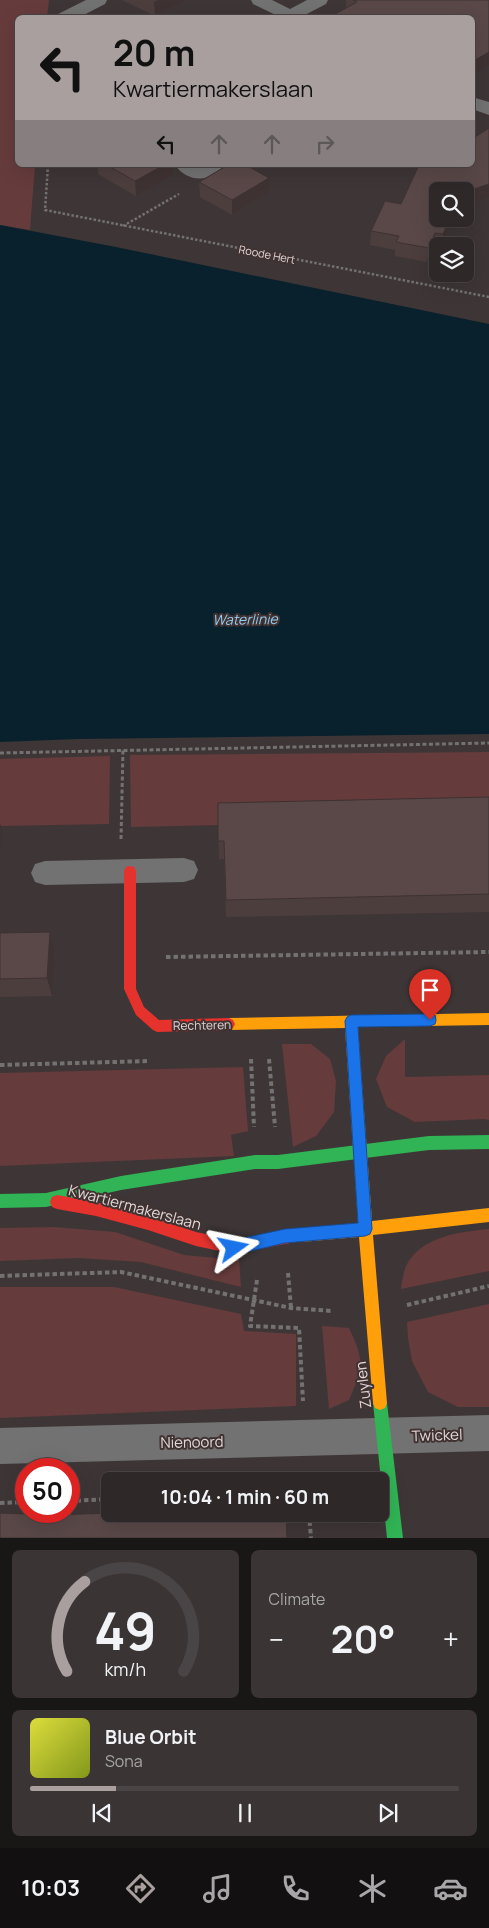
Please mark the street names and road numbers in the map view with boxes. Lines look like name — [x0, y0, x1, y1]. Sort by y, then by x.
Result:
street label: Roode Hert — [237, 241, 297, 267]
street label: Rechteren — [173, 1016, 231, 1034]
street label: Kwartiermakerslaan — [66, 1179, 204, 1235]
street label: Zuylen — [350, 1360, 376, 1410]
street label: Twickel — [411, 1424, 463, 1446]
street label: Nienoord — [160, 1431, 224, 1453]

